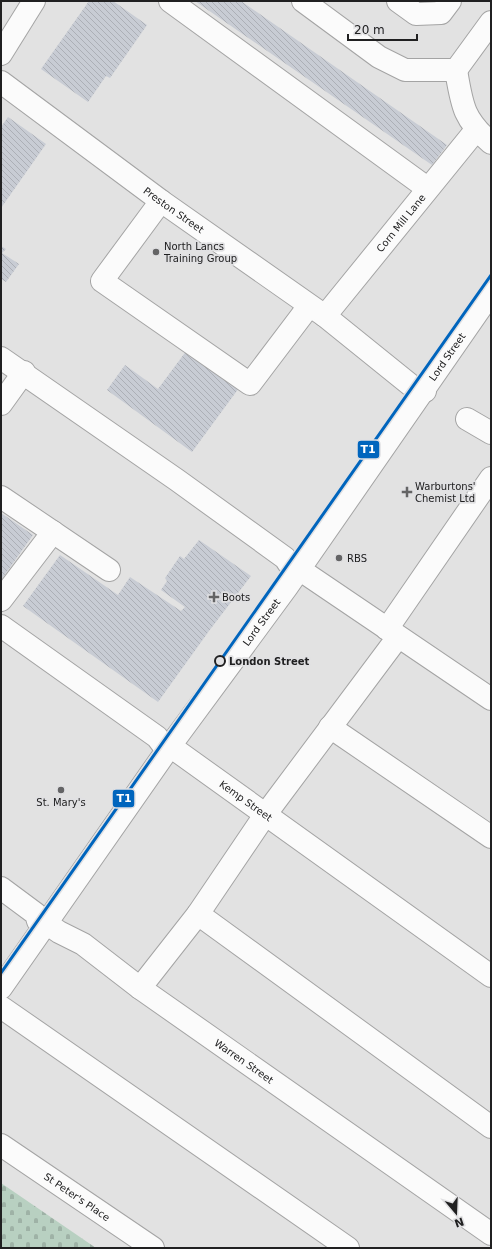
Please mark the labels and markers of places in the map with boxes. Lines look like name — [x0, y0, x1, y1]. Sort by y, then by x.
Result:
place label: North Lancs Training Group — [163, 241, 237, 264]
marker: North Lancs Training Group — [151, 247, 161, 257]
place label: Warburtons' Chemist Ltd — [415, 481, 476, 504]
marker: Warburtons' Chemist Ltd — [402, 487, 412, 497]
marker: RBS — [334, 553, 344, 563]
place label: RBS — [347, 553, 367, 564]
marker: Boots — [209, 592, 219, 602]
place label: Boots — [222, 592, 250, 603]
marker: London Street — [214, 655, 226, 667]
place label: London Street — [229, 656, 309, 667]
marker: St. Mary's — [56, 785, 66, 795]
place label: St. Mary's — [36, 797, 86, 808]

